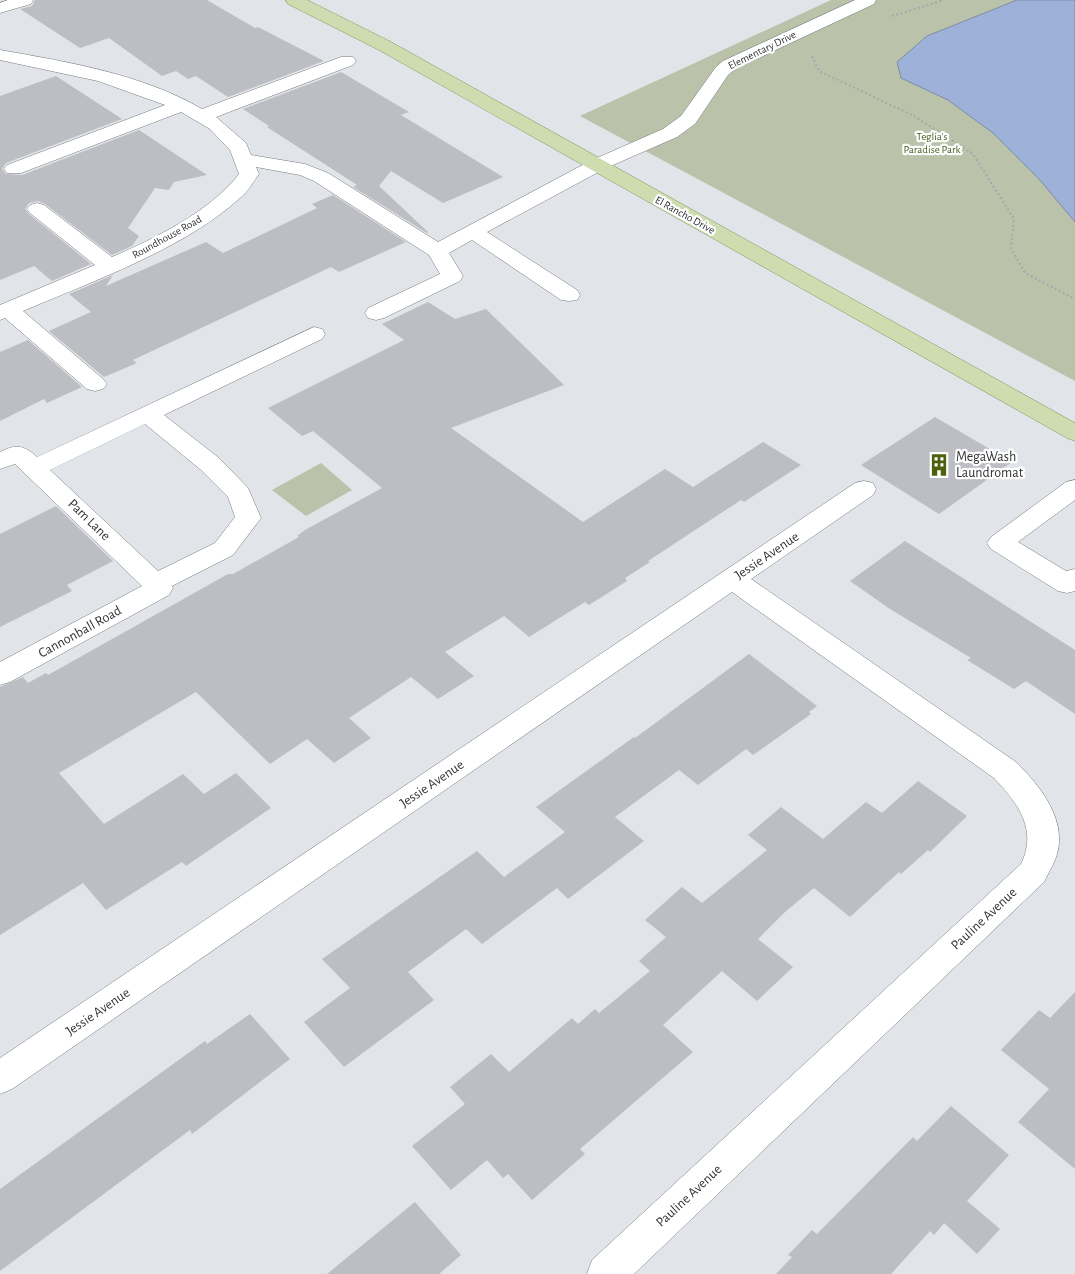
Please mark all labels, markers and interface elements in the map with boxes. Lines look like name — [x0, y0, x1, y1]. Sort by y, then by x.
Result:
street label: Elementary Drive — [726, 29, 798, 71]
park label: Teglia's Paradise Park — [903, 131, 961, 155]
street label: El Rancho Drive — [653, 194, 717, 236]
street label: Roundhouse Road — [130, 213, 204, 261]
place label: MegaWash Laundromat — [956, 450, 1024, 480]
building icon: MegaWash Laundromat — [926, 452, 952, 478]
street label: Pam Lane — [65, 497, 113, 543]
street label: Jessie Avenue — [732, 530, 802, 582]
street label: Cannonball Road — [36, 603, 124, 661]
street label: Jessie Avenue — [397, 758, 467, 810]
street label: Pauline Avenue — [948, 885, 1020, 953]
street label: Jessie Avenue — [63, 986, 133, 1038]
street label: Pauline Avenue — [653, 1162, 725, 1230]

